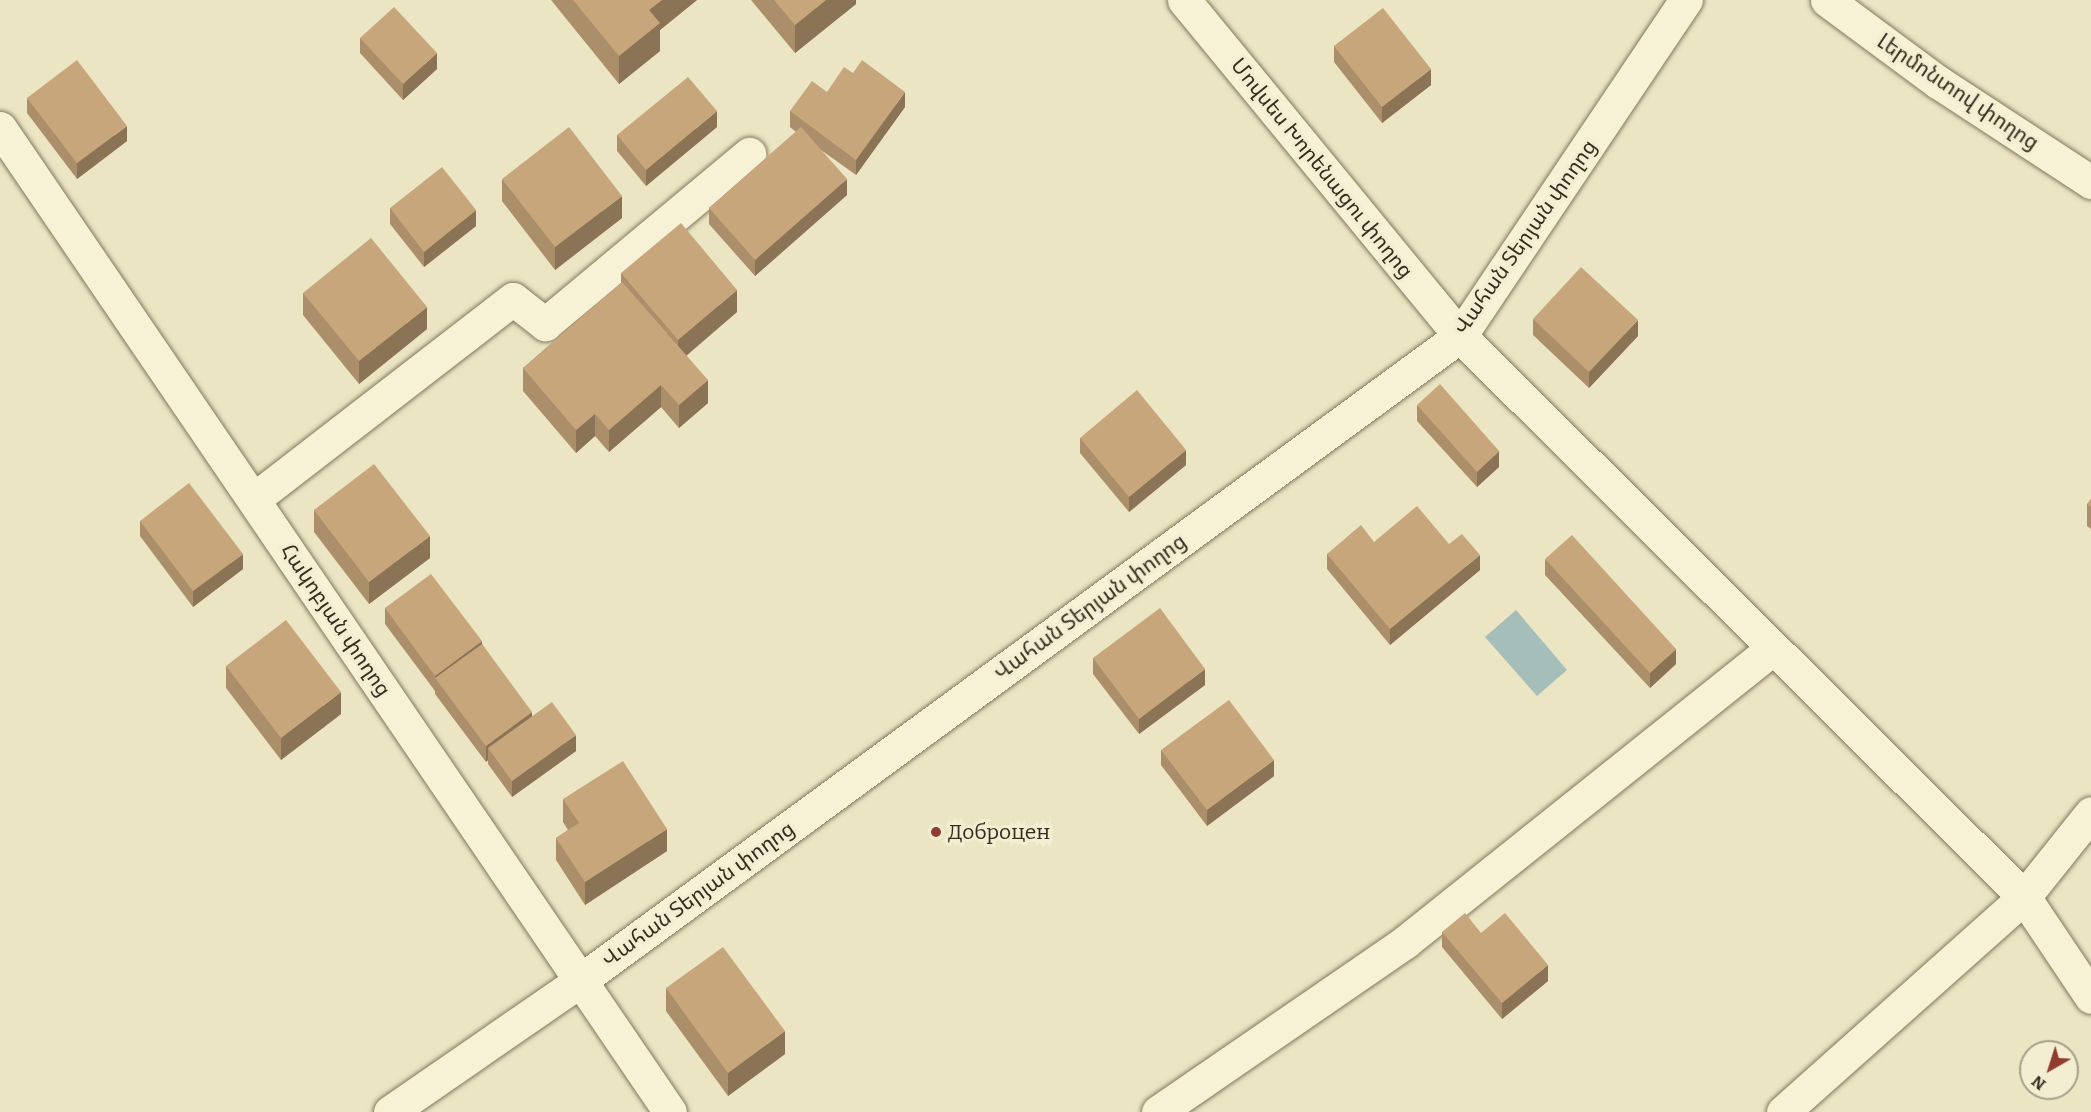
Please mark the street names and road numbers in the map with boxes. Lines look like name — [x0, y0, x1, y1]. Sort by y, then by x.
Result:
street label: Լերմոնտով փողոց — [1872, 29, 2044, 155]
street label: Մովսես Խորենացու փողոց — [1226, 53, 1418, 283]
street label: Վահան Տերյան փողոց — [1448, 135, 1602, 339]
street label: Վահան Տերյան փողոց — [989, 529, 1191, 685]
street label: Հակոբյան փողոց — [276, 539, 396, 701]
street label: Վահան Տերյան փողոց — [597, 816, 799, 972]

